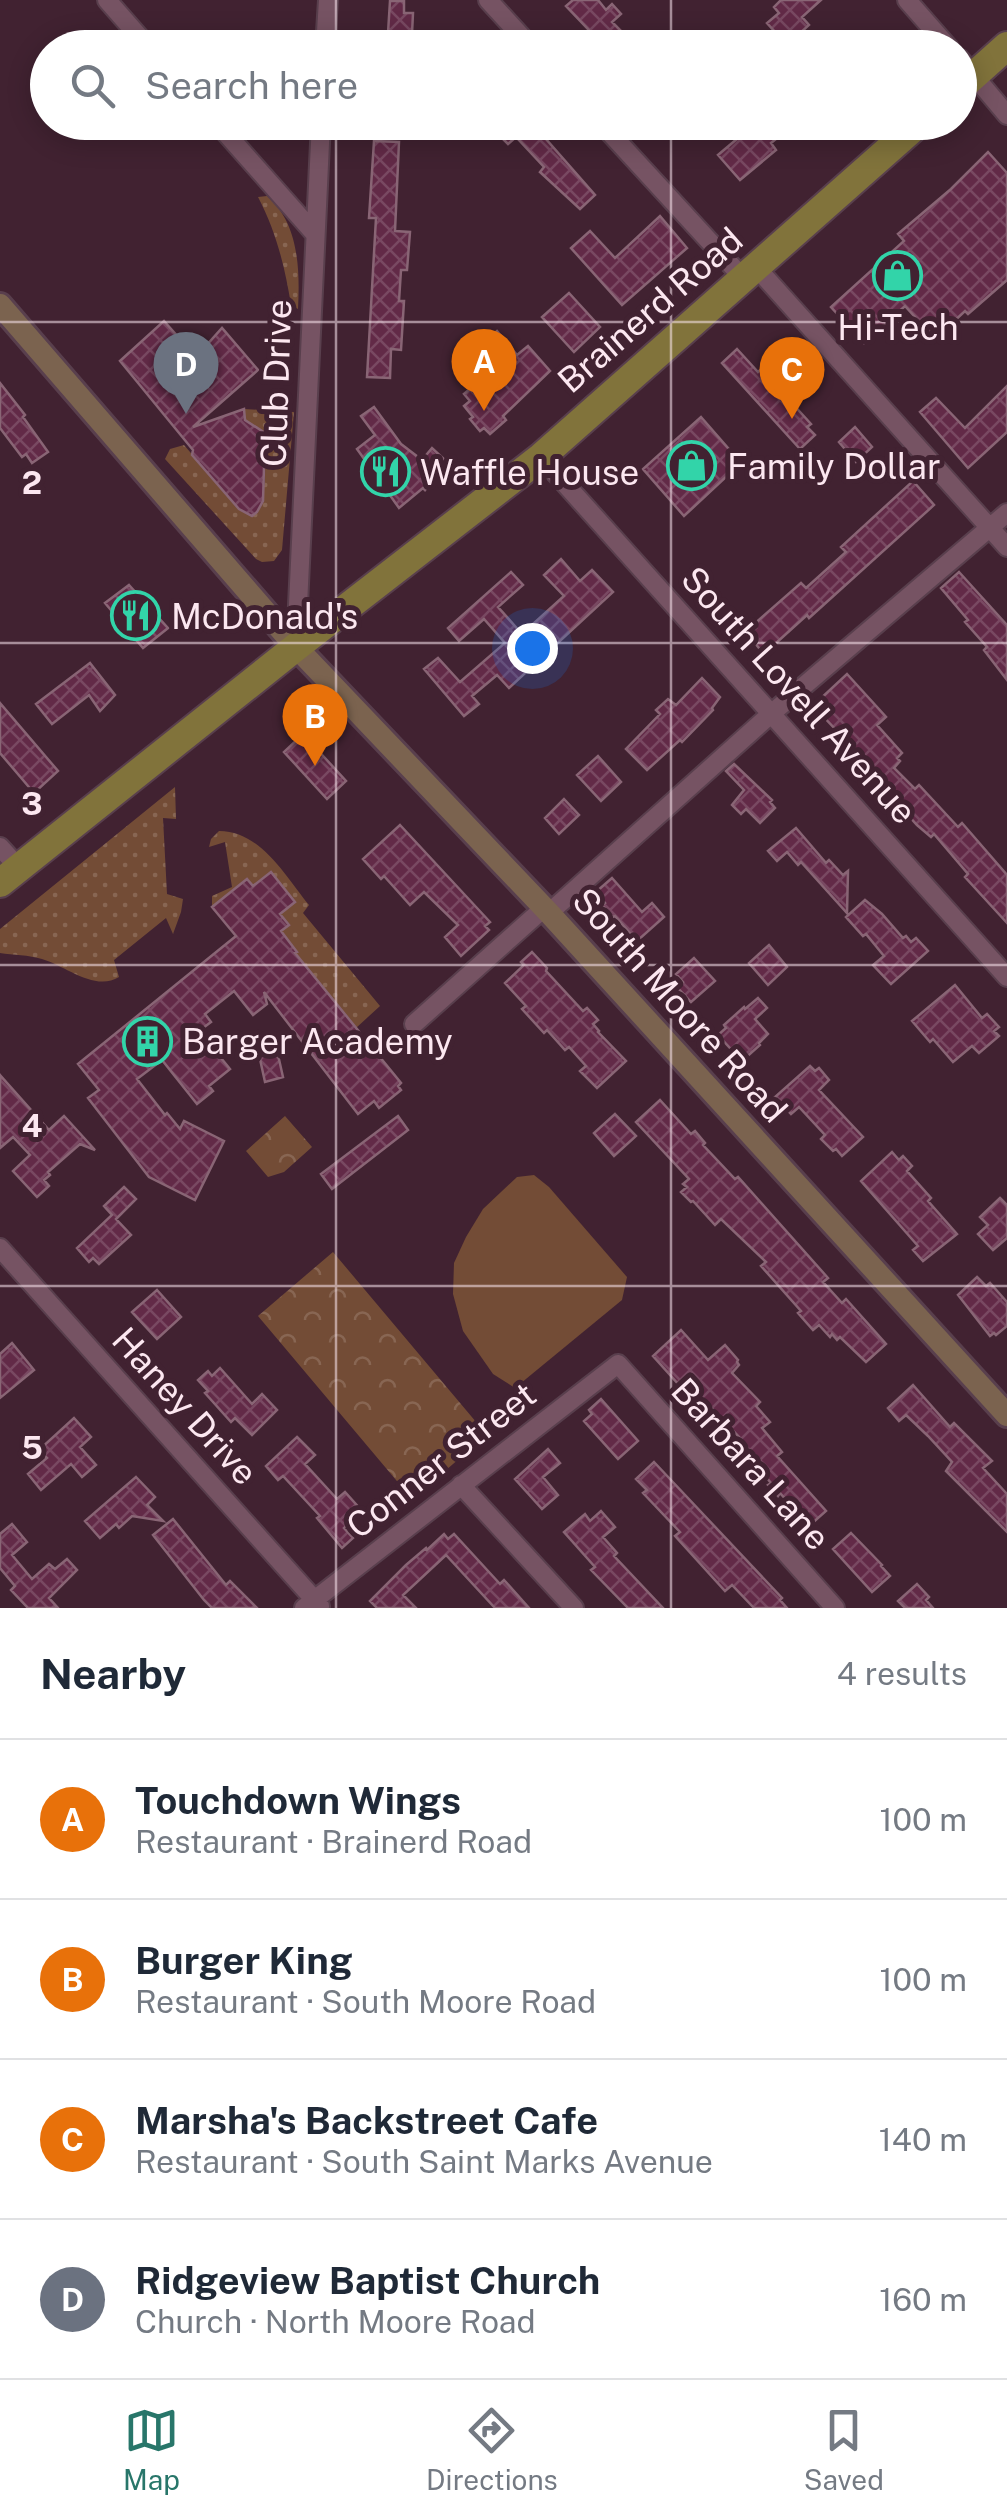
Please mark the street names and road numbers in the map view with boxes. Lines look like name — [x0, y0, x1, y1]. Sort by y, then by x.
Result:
street label: Brainerd Road — [550, 219, 750, 401]
street label: Club Drive — [253, 299, 299, 467]
street label: South Lovell Avenue — [673, 558, 925, 832]
street label: South Moore Road — [564, 880, 796, 1130]
street label: Haney Drive — [104, 1319, 266, 1493]
street label: Barbara Lane — [663, 1370, 839, 1558]
street label: Conner Street — [338, 1374, 544, 1546]

